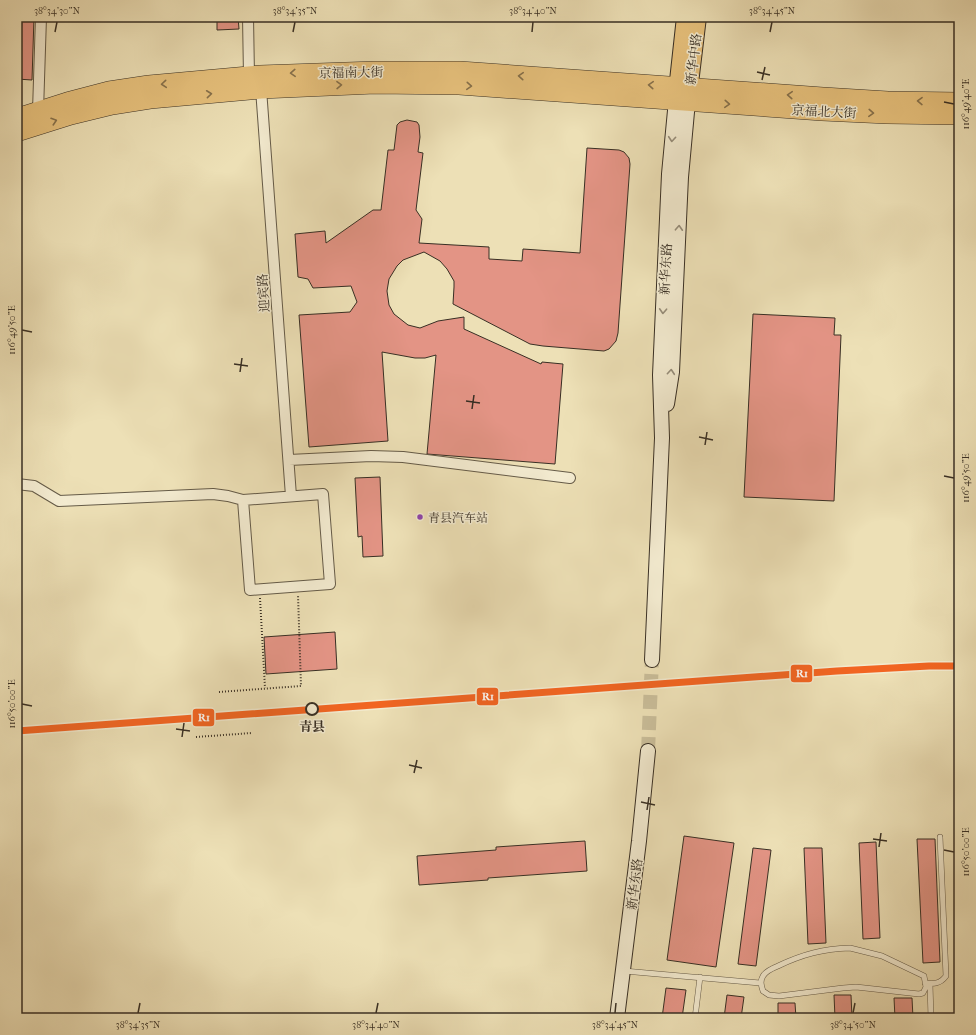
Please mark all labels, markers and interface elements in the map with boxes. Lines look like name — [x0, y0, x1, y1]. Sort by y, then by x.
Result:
text: 38°34'30"N — [34, 5, 80, 17]
text: 38°34'35"N — [273, 5, 318, 17]
text: 38°34'40"N — [509, 5, 557, 17]
text: 38°34'45"N — [749, 5, 796, 17]
street label: 新华中路 — [683, 32, 704, 86]
street label: 京福南大街 — [318, 64, 384, 81]
one-way arrow — [290, 69, 296, 78]
one-way arrow — [518, 71, 524, 80]
one-way arrow — [161, 79, 167, 88]
text: 116°49'40"E — [960, 79, 972, 129]
one-way arrow — [648, 80, 654, 89]
one-way arrow — [336, 81, 342, 89]
one-way arrow — [466, 81, 472, 90]
one-way arrow — [206, 89, 212, 98]
one-way arrow — [787, 90, 793, 99]
one-way arrow — [917, 97, 923, 105]
one-way arrow — [724, 100, 730, 109]
street label: 京福北大街 — [791, 102, 857, 121]
one-way arrow — [868, 109, 874, 118]
one-way arrow — [50, 117, 57, 125]
one-way arrow — [668, 136, 677, 142]
one-way arrow — [674, 225, 683, 231]
street label: 新华东路 — [657, 243, 674, 295]
street label: 迎宾路 — [255, 273, 272, 313]
text: 116°49'50"E — [6, 305, 18, 355]
one-way arrow — [658, 308, 667, 314]
one-way arrow — [667, 369, 676, 375]
text: 116°49'50"E — [960, 453, 972, 503]
place label: 青县汽车站 — [428, 511, 488, 525]
marker: 青县汽车站 — [415, 512, 425, 522]
line badge: R1 — [790, 664, 813, 683]
text: R1 — [796, 667, 808, 680]
text: 116°50'00"E — [6, 679, 18, 729]
line badge: R1 — [476, 687, 499, 706]
text: R1 — [482, 690, 494, 703]
marker: 青县 — [305, 702, 319, 716]
line badge: R1 — [192, 708, 215, 727]
text: R1 — [198, 711, 210, 724]
place label: 青县 — [299, 719, 325, 734]
text: 116°50'00"E — [960, 827, 972, 877]
street label: 新华东路 — [624, 857, 645, 911]
text: 38°34'35"N — [116, 1019, 161, 1031]
text: 38°34'40"N — [352, 1019, 400, 1031]
text: 38°34'45"N — [592, 1019, 639, 1031]
text: 38°34'50"N — [830, 1019, 877, 1031]

